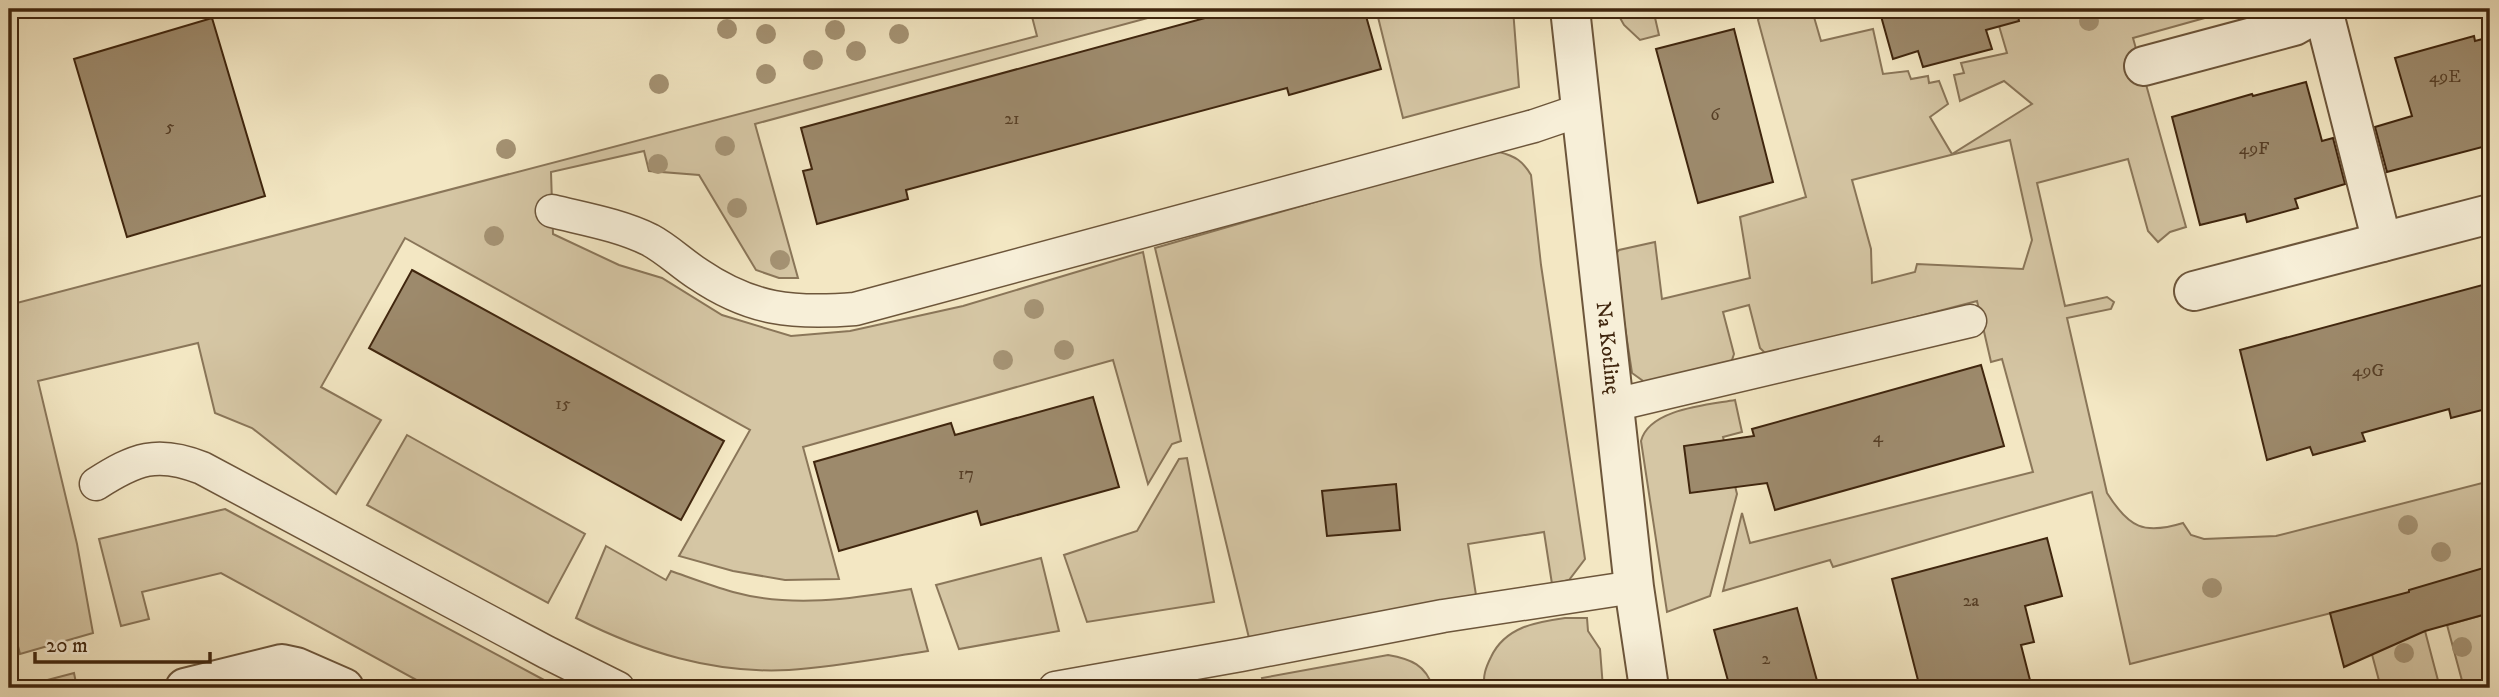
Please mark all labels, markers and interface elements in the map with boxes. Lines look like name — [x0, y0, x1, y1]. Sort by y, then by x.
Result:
house number: 49E — [2429, 66, 2461, 88]
house number: 6 — [1710, 104, 1720, 126]
house number: 21 — [1004, 108, 1020, 130]
house number: 5 — [166, 116, 175, 138]
house number: 49F — [2239, 138, 2269, 160]
street label: Na Kotlinę — [1589, 300, 1626, 396]
house number: 49G — [2352, 360, 2384, 382]
house number: 15 — [555, 393, 571, 415]
house number: 4 — [1873, 426, 1884, 448]
house number: 17 — [958, 463, 974, 485]
house number: 2a — [1963, 590, 1980, 612]
scale bar — [35, 620, 210, 664]
text: 20 m — [46, 633, 88, 659]
house number: 2 — [1762, 648, 1771, 670]

